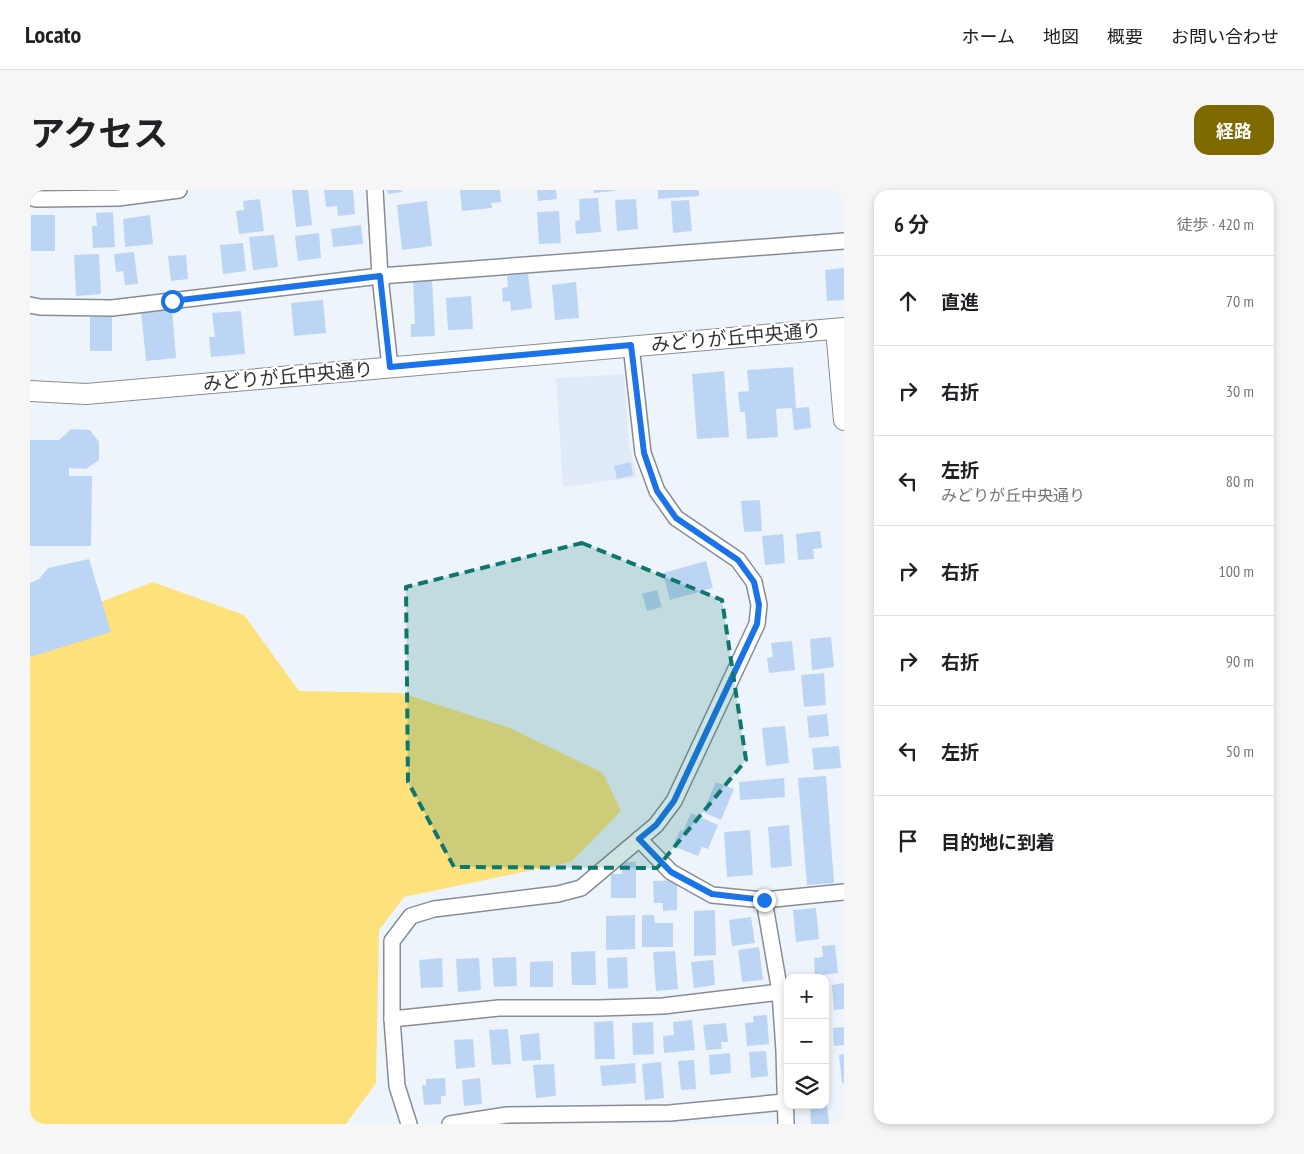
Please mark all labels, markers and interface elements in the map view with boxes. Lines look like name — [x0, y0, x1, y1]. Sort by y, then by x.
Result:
text: Locato — [25, 19, 81, 50]
text: ホーム — [962, 25, 1015, 48]
text: 地図 — [1043, 25, 1079, 48]
text: 概要 — [1107, 25, 1143, 48]
text: お問い合わせ — [1171, 25, 1279, 48]
button: 経路 — [1194, 105, 1274, 155]
text: アクセス — [30, 110, 168, 156]
text: 6 分 — [894, 211, 929, 238]
text: 徒歩 · 420 m — [1176, 214, 1254, 234]
icon: ahead — [894, 287, 922, 315]
route start — [161, 290, 184, 313]
text: 直進 — [941, 290, 979, 314]
text: 70 m — [1226, 291, 1254, 311]
street label: みどりが丘中央通り — [650, 318, 822, 356]
street label: みどりが丘中央通り — [202, 357, 374, 395]
icon: right — [894, 377, 922, 405]
text: 右折 — [941, 380, 979, 404]
text: 30 m — [1226, 381, 1254, 401]
text: 左折 — [941, 458, 979, 482]
icon: left — [894, 467, 922, 495]
text: 80 m — [1226, 471, 1254, 491]
text: みどりが丘中央通り — [941, 485, 1085, 505]
icon: right — [894, 557, 922, 585]
text: 右折 — [941, 560, 979, 584]
text: 100 m — [1219, 561, 1254, 581]
icon: right — [894, 647, 922, 675]
text: 右折 — [941, 650, 979, 674]
text: 90 m — [1226, 651, 1254, 671]
icon: left — [894, 737, 922, 765]
text: 左折 — [941, 740, 979, 764]
text: 50 m — [1226, 741, 1254, 761]
icon: arrive — [894, 827, 922, 855]
text: 目的地に到着 — [941, 830, 1055, 854]
route end — [753, 889, 776, 912]
map controls — [784, 974, 829, 1109]
button: + — [784, 974, 829, 1019]
button: − — [784, 1019, 829, 1064]
button: layers — [784, 1064, 829, 1109]

